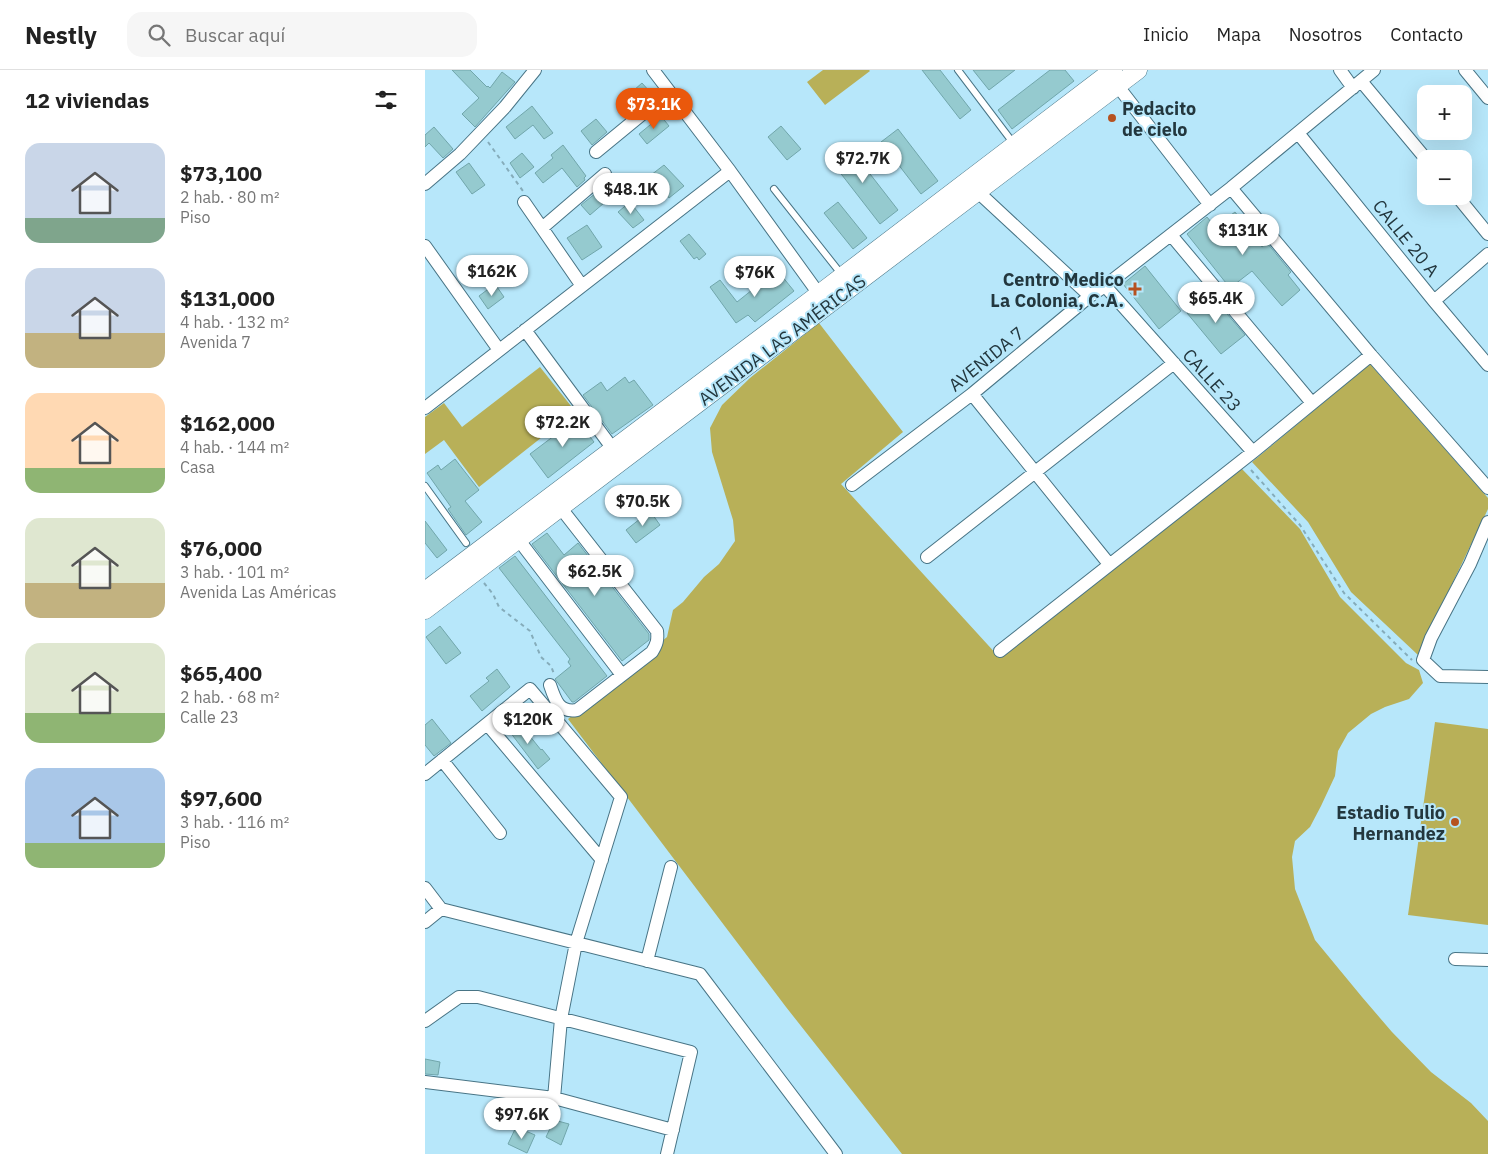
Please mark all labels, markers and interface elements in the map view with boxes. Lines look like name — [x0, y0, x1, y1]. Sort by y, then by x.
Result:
search box — [127, 12, 477, 57]
text: Nestly — [25, 19, 97, 51]
icon: search — [145, 21, 173, 49]
text: Buscar aquí — [185, 23, 285, 47]
text: Inicio — [1143, 23, 1189, 46]
text: Mapa — [1217, 23, 1261, 46]
text: Nosotros — [1289, 23, 1362, 46]
text: Contacto — [1390, 23, 1463, 46]
map controls — [1417, 85, 1472, 205]
button: + — [1417, 85, 1472, 140]
text: 12 viviendas — [25, 86, 149, 114]
icon: filters — [372, 86, 400, 114]
pin: $73.1K — [613, 88, 695, 130]
text: $73.1K — [627, 94, 681, 114]
place label: Pedacito de cielo — [1122, 97, 1196, 141]
marker: Pedacito de cielo — [1106, 112, 1118, 124]
pin: $72.7K — [822, 142, 904, 184]
text: $72.7K — [836, 148, 890, 168]
button: − — [1417, 150, 1472, 205]
text: $73,100 — [180, 159, 262, 187]
icon: home — [65, 163, 125, 223]
pin: $48.1K — [590, 172, 672, 215]
text: $48.1K — [604, 179, 658, 199]
text: 2 hab. · 80 m² — [180, 187, 280, 207]
street label: CALLE 20 A — [1368, 195, 1444, 282]
text: Piso — [180, 207, 210, 227]
pin: $131K — [1208, 214, 1278, 256]
text: $131K — [1218, 220, 1268, 240]
pin: $162K — [457, 254, 527, 297]
pin: $76K — [725, 256, 785, 298]
text: $162K — [467, 261, 517, 281]
text: $76K — [735, 262, 775, 282]
place label: Centro Medico La Colonia, C.A. — [990, 268, 1124, 312]
street label: AVENIDA LAS AMÉRICAS — [694, 269, 870, 411]
marker: Centro Medico La Colonia, C.A. — [1128, 282, 1142, 296]
pin: $65.4K — [1175, 282, 1257, 324]
text: $131,000 — [180, 284, 275, 312]
icon: home — [65, 288, 125, 348]
text: $65.4K — [1189, 288, 1243, 308]
text: 4 hab. · 132 m² — [180, 312, 289, 332]
street label: AVENIDA 7 — [944, 322, 1028, 396]
text: Avenida 7 — [180, 332, 251, 352]
street label: CALLE 23 — [1178, 344, 1246, 416]
pin: $72.2K — [522, 406, 604, 448]
text: $162,000 — [180, 409, 275, 437]
text: $72.2K — [536, 412, 590, 432]
icon: home — [65, 413, 125, 473]
text: 4 hab. · 144 m² — [180, 437, 289, 457]
text: Casa — [180, 457, 215, 477]
pin: $70.5K — [602, 484, 684, 527]
text: $70.5K — [616, 491, 670, 511]
text: $76,000 — [180, 534, 262, 562]
icon: home — [65, 538, 125, 598]
pin: $62.5K — [554, 554, 636, 597]
text: $62.5K — [568, 561, 622, 581]
text: 3 hab. · 101 m² — [180, 562, 289, 582]
text: Avenida Las Américas — [180, 582, 337, 602]
text: $65,400 — [180, 659, 262, 687]
icon: home — [65, 663, 125, 723]
text: 2 hab. · 68 m² — [180, 687, 280, 707]
pin: $120K — [493, 702, 563, 745]
text: Calle 23 — [180, 707, 239, 727]
text: $120K — [503, 709, 553, 729]
text: $97,600 — [180, 784, 262, 812]
icon: home — [65, 788, 125, 848]
place label: Estadio Tulio Hernandez — [1336, 801, 1445, 845]
text: 3 hab. · 116 m² — [180, 812, 289, 832]
marker: Estadio Tulio Hernandez — [1449, 816, 1461, 828]
text: Piso — [180, 832, 210, 852]
pin: $97.6K — [481, 1098, 563, 1140]
text: $97.6K — [495, 1104, 549, 1124]

